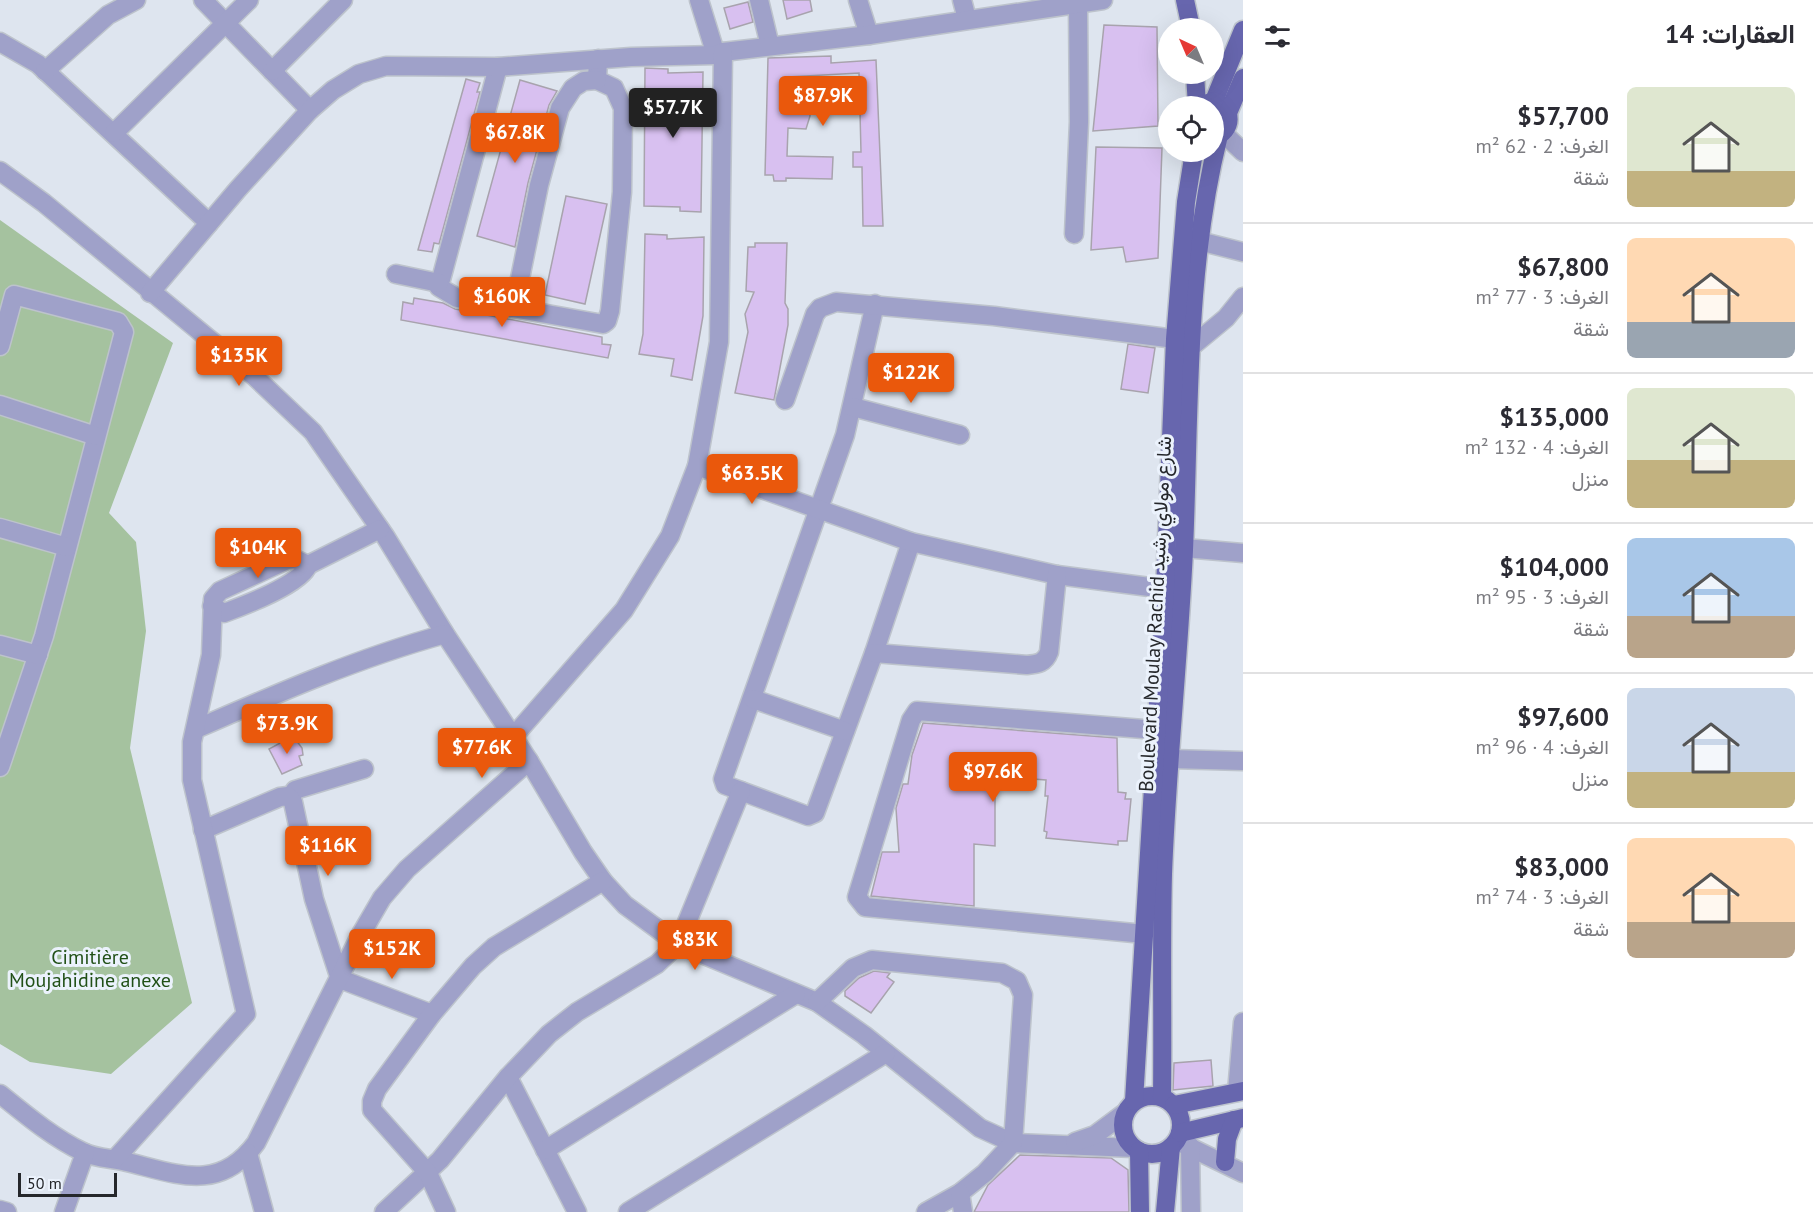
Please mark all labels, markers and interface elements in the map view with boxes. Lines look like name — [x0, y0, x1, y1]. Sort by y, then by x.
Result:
text: العقارات: 14 — [1665, 17, 1795, 50]
north arrow — [1158, 18, 1224, 84]
map controls — [1158, 18, 1224, 162]
icon: filters — [1261, 20, 1294, 53]
pin: $87.9K — [774, 76, 872, 127]
text: $87.9K — [793, 82, 853, 108]
pin: $57.7K — [624, 88, 722, 139]
text: $57.7K — [643, 94, 703, 120]
button: locate — [1158, 96, 1224, 162]
text: $57,700 — [1517, 99, 1609, 132]
icon: home — [1675, 111, 1747, 183]
pin: $67.8K — [466, 113, 564, 164]
text: $67.8K — [485, 119, 545, 145]
text: الغرف: 2 · 62 m² — [1476, 133, 1609, 159]
text: شقة — [1573, 165, 1609, 191]
text: $67,800 — [1517, 250, 1609, 283]
icon: home — [1675, 262, 1747, 334]
pin: $160K — [460, 277, 544, 328]
text: $160K — [473, 283, 531, 309]
text: الغرف: 3 · 77 m² — [1476, 284, 1609, 310]
text: شقة — [1573, 316, 1609, 342]
pin: $135K — [197, 336, 281, 387]
text: $135K — [210, 342, 268, 368]
pin: $122K — [869, 353, 953, 404]
text: $122K — [882, 359, 940, 385]
text: $135,000 — [1499, 400, 1609, 433]
icon: home — [1675, 412, 1747, 484]
text: الغرف: 4 · 132 m² — [1465, 434, 1609, 460]
street label: Boulevard Moulay Rachid شارع مولاي رشيد — [1133, 435, 1181, 793]
pin: $63.5K — [703, 454, 801, 505]
text: $63.5K — [721, 460, 783, 486]
text: منزل — [1572, 466, 1609, 492]
pin: $104K — [216, 528, 300, 579]
text: $104K — [229, 534, 287, 560]
text: $104,000 — [1499, 550, 1609, 583]
icon: home — [1675, 562, 1747, 634]
text: الغرف: 3 · 95 m² — [1476, 584, 1609, 610]
text: شقة — [1573, 616, 1609, 642]
text: $97,600 — [1517, 700, 1609, 733]
pin: $73.9K — [238, 704, 336, 755]
text: $73.9K — [256, 710, 318, 736]
icon: home — [1675, 712, 1747, 784]
pin: $77.6K — [433, 728, 531, 779]
text: $77.6K — [452, 734, 512, 760]
text: الغرف: 4 · 96 m² — [1476, 734, 1609, 760]
pin: $97.6K — [944, 752, 1042, 803]
text: $97.6K — [963, 758, 1023, 784]
text: منزل — [1572, 766, 1609, 792]
pin: $116K — [286, 826, 370, 877]
text: $116K — [299, 832, 357, 858]
text: $83,000 — [1514, 850, 1609, 883]
icon: home — [1675, 862, 1747, 934]
text: الغرف: 3 · 74 m² — [1476, 884, 1609, 910]
text: شقة — [1573, 916, 1609, 942]
pin: $83K — [659, 920, 731, 971]
text: $83K — [672, 926, 718, 952]
pin: $152K — [350, 929, 434, 980]
text: $152K — [363, 935, 421, 961]
park label: Cimitière Moujahidine anexe — [9, 944, 171, 993]
scale bar — [18, 1170, 117, 1198]
text: 50 m — [27, 1173, 62, 1193]

